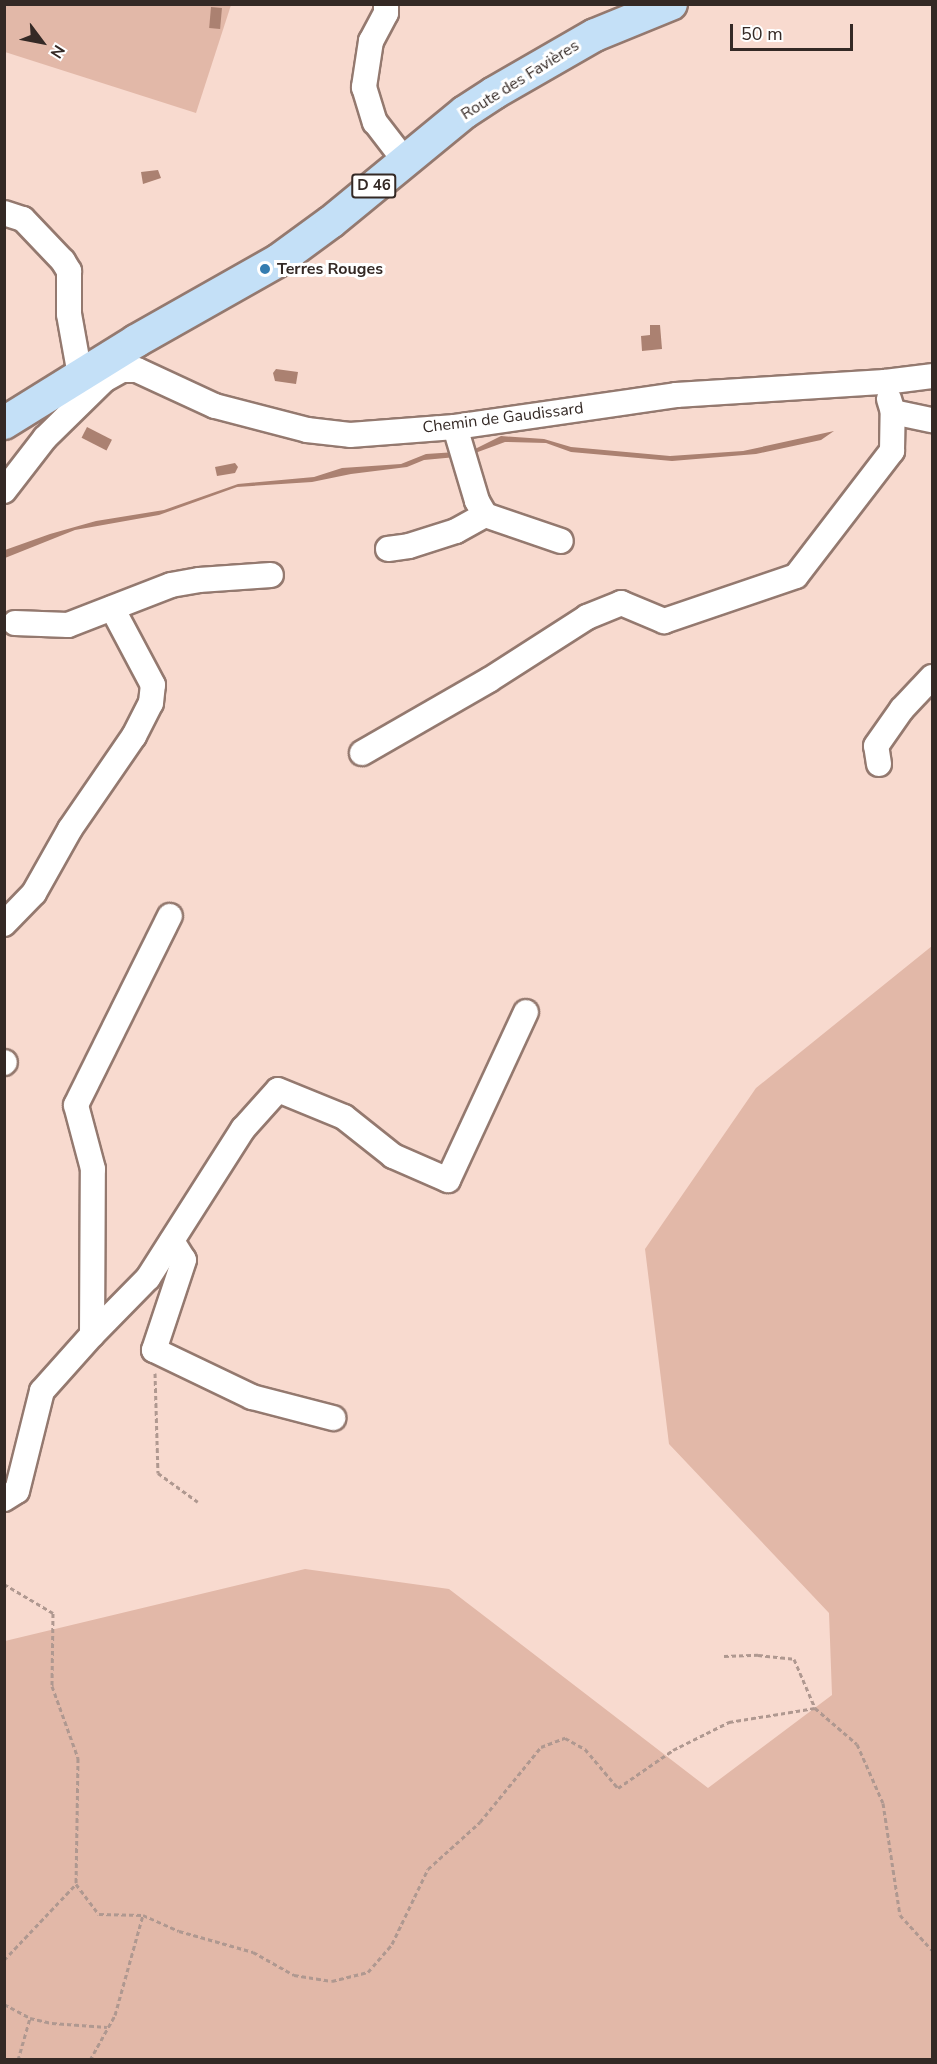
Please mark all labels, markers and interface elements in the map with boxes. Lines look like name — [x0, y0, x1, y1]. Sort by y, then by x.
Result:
north arrow — [12, 12, 72, 72]
scale bar — [733, 12, 856, 50]
text: 50 m — [741, 22, 783, 46]
street label: Route des Favières — [458, 36, 582, 124]
text: N — [45, 41, 70, 62]
road number: D 46 — [350, 174, 398, 198]
place label: Terres Rouges — [277, 259, 383, 279]
marker: Terres Rouges — [258, 262, 272, 276]
street label: Chemin de Gaudissard — [422, 399, 584, 437]

